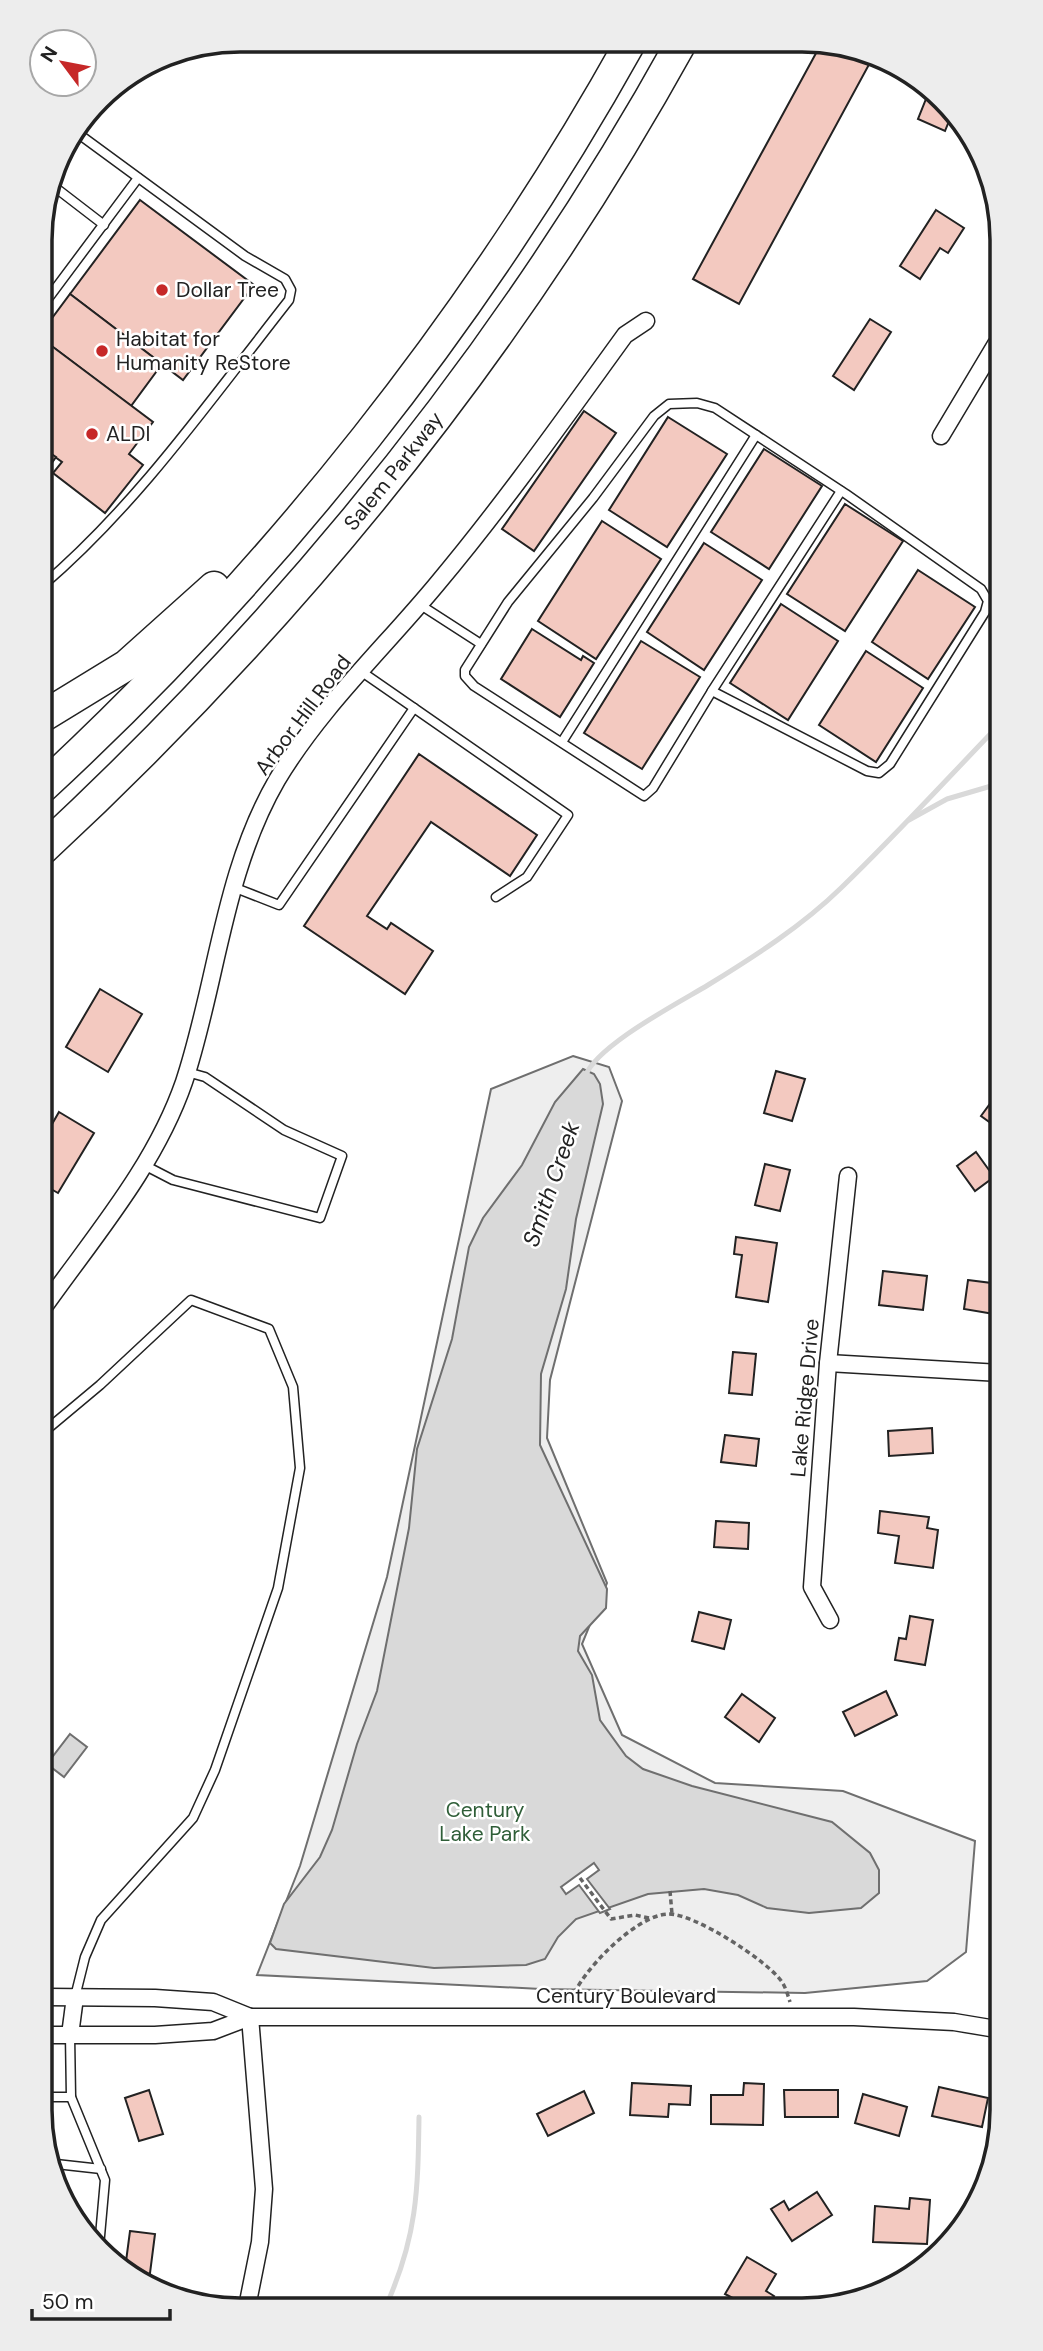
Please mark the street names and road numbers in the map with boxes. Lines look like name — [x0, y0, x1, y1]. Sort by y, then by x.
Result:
street label: Salem Parkway — [338, 406, 450, 536]
street label: Arbor Hill Road — [249, 649, 357, 781]
street label: Lake Ridge Drive — [784, 1317, 826, 1478]
street label: Century Boulevard — [536, 1982, 716, 2010]

